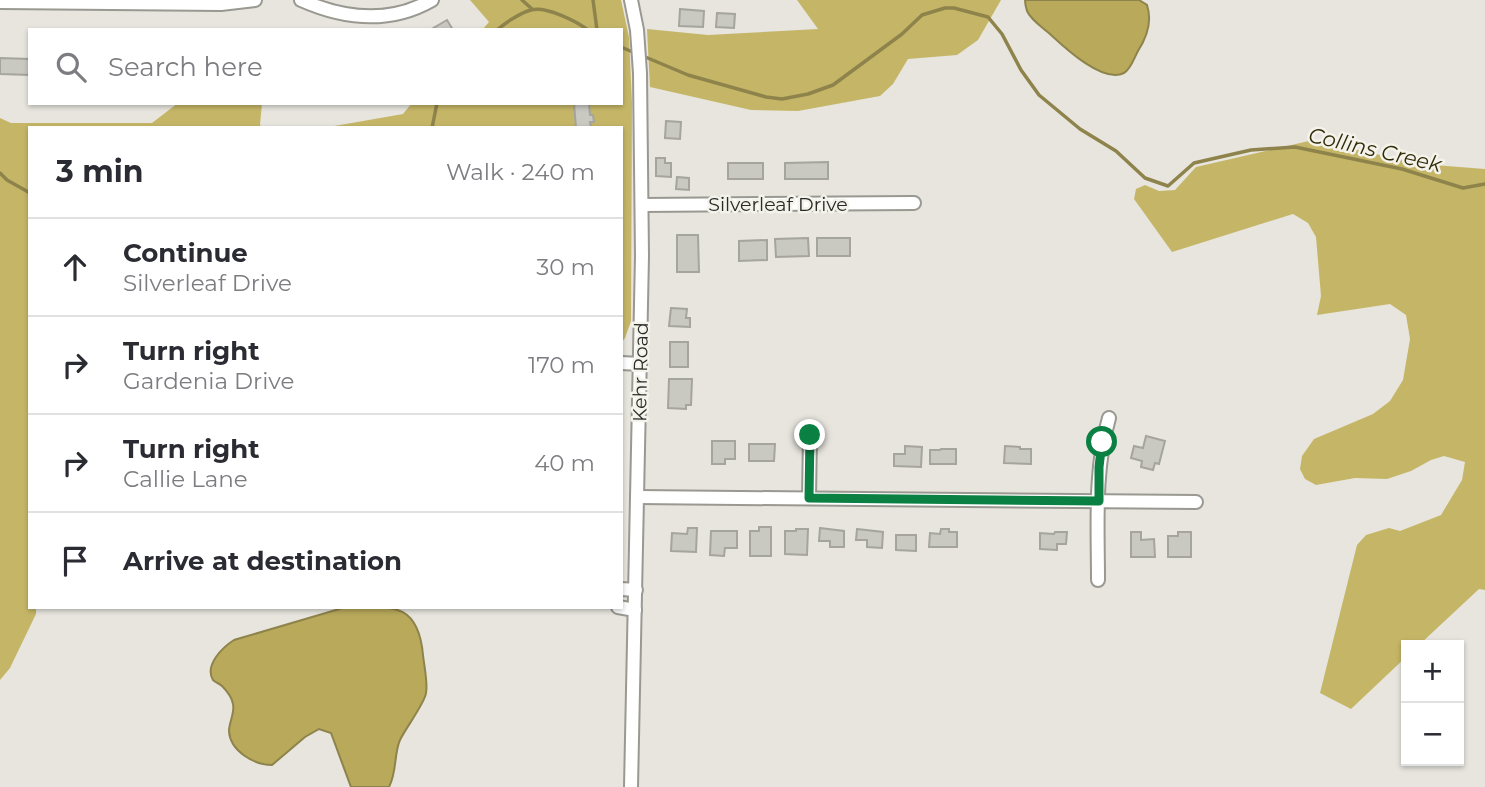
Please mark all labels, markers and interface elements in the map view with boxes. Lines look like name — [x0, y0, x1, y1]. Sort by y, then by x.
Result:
search box — [28, 28, 623, 105]
icon: search — [52, 48, 90, 86]
text: Search here — [108, 51, 263, 83]
water label: Collins Creek — [1306, 122, 1446, 177]
text: 3 min — [56, 153, 143, 190]
text: Walk · 240 m — [446, 158, 595, 186]
street label: Silverleaf Drive — [708, 193, 848, 216]
text: Continue — [123, 237, 248, 269]
icon: ahead — [56, 248, 94, 286]
text: 30 m — [536, 253, 595, 281]
text: Silverleaf Drive — [123, 269, 292, 297]
street label: Kehr Road — [628, 322, 653, 422]
text: Turn right — [123, 335, 259, 367]
icon: right — [56, 346, 94, 384]
text: 170 m — [528, 351, 595, 379]
text: Gardenia Drive — [123, 367, 294, 395]
route end — [794, 419, 825, 450]
route start — [1086, 426, 1117, 457]
text: Turn right — [123, 433, 259, 465]
icon: right — [56, 444, 94, 482]
text: 40 m — [534, 449, 595, 477]
text: Callie Lane — [123, 465, 248, 493]
icon: arrive — [56, 542, 94, 580]
text: Arrive at destination — [123, 545, 402, 577]
map controls — [1401, 640, 1464, 766]
button: + — [1401, 640, 1464, 703]
button: − — [1401, 703, 1464, 766]

